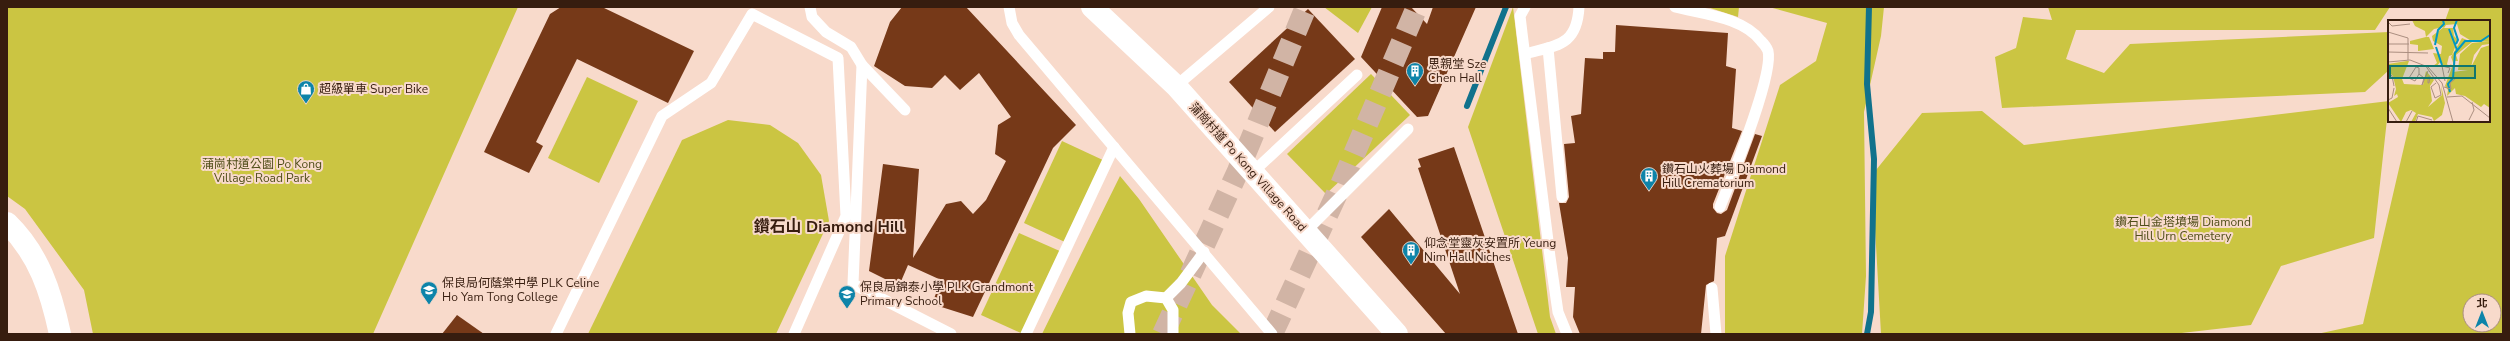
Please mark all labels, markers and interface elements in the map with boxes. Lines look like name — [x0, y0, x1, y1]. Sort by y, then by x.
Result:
inset map — [2388, 20, 2490, 122]
place label: 思親堂 Sze Chen Hall — [1428, 56, 1486, 86]
building icon: 思親堂 Sze Chen Hall — [1405, 61, 1425, 86]
shop icon: 超級單車 Super Bike — [296, 79, 316, 104]
place label: 超級單車 Super Bike — [319, 81, 428, 97]
street label: 蒲崗村道 Po Kong Village Road — [1186, 99, 1310, 235]
park label: 蒲崗村道公園 Po Kong Village Road Park — [202, 156, 322, 186]
place label: 鑽石山火葬場 Diamond Hill Crematorium — [1662, 161, 1786, 191]
building icon: 鑽石山火葬場 Diamond Hill Crematorium — [1639, 166, 1659, 191]
park label: 鑽石山金塔墳場 Diamond Hill Urn Cemetery — [2115, 214, 2251, 244]
district label: 鑽石山 Diamond Hill — [754, 216, 904, 238]
place label: 仰念堂靈灰安置所 Yeung Nim Hall Niches — [1424, 235, 1556, 265]
building icon: 仰念堂靈灰安置所 Yeung Nim Hall Niches — [1401, 240, 1421, 265]
place label: 保良局何蔭棠中學 PLK Celine Ho Yam Tong College — [442, 275, 599, 305]
place label: 保良局錦泰小學 PLK Grandmont Primary School — [860, 279, 1034, 309]
school or university icon: 保良局何蔭棠中學 PLK Celine Ho Yam Tong College — [419, 280, 439, 305]
school or university icon: 保良局錦泰小學 PLK Grandmont Primary School — [837, 284, 857, 309]
north arrow — [2462, 293, 2502, 333]
text: 北 — [2477, 296, 2488, 311]

